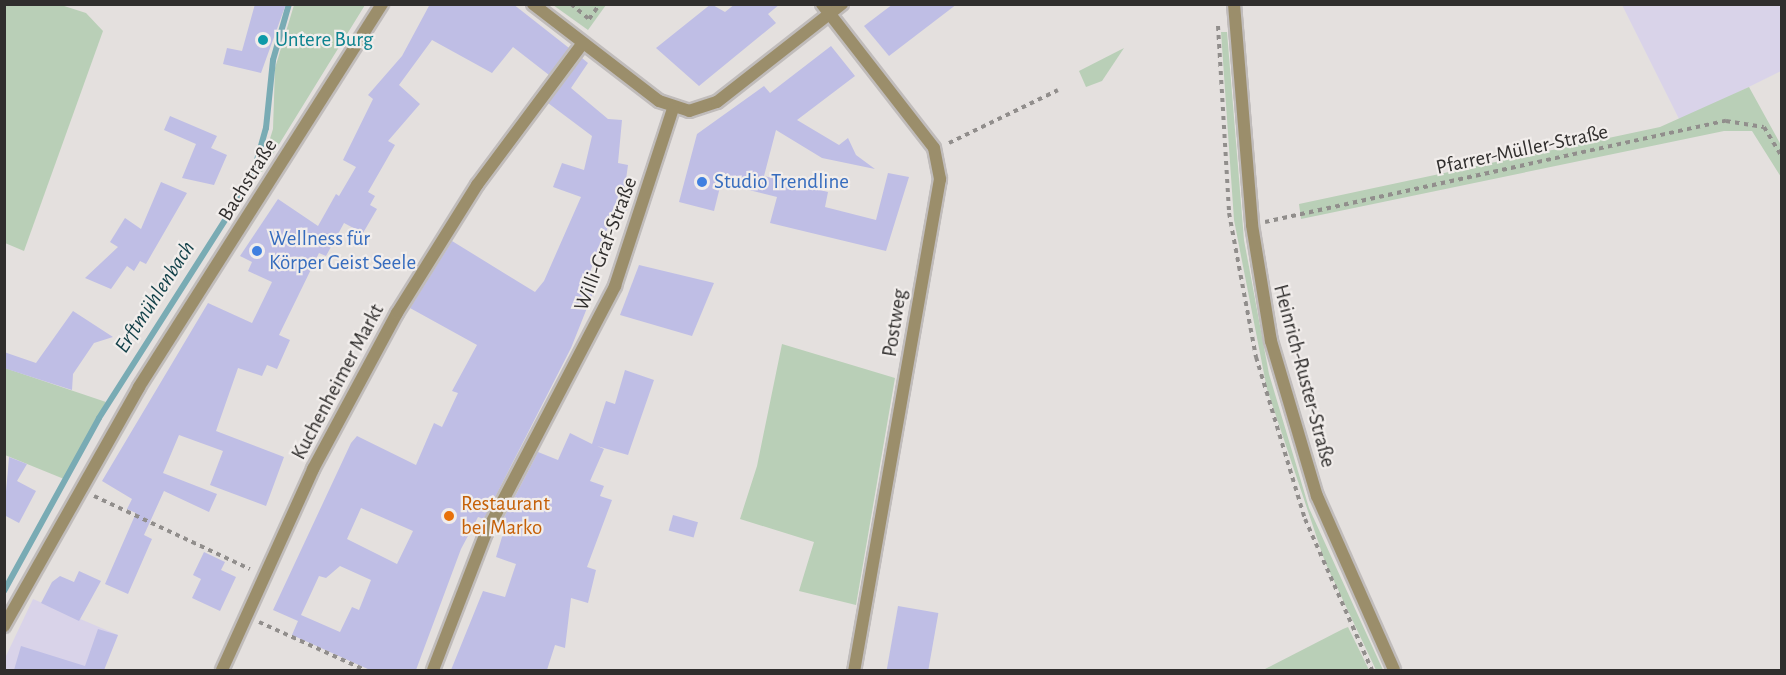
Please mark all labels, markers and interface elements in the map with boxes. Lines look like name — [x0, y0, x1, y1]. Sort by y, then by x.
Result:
place label: Untere Burg — [275, 27, 373, 53]
marker: Untere Burg — [256, 33, 270, 47]
street label: Pfarrer-Müller-Straße — [1434, 119, 1610, 181]
street label: Bachstraße — [213, 134, 283, 226]
place label: Studio Trendline — [714, 169, 849, 195]
street label: Willi-Graf-Straße — [569, 174, 643, 314]
marker: Studio Trendline — [695, 175, 709, 189]
place label: Wellness für Körper Geist Seele — [269, 226, 416, 276]
water label: Erftmühlenbach — [109, 236, 201, 358]
marker: Wellness für Körper Geist Seele — [250, 244, 264, 258]
street label: Heinrich-Ruster-Straße — [1267, 282, 1341, 470]
street label: Postweg — [877, 287, 913, 359]
street label: Kuchenheimer Markt — [286, 300, 390, 464]
place label: Restaurant bei Marko — [461, 491, 550, 541]
marker: Restaurant bei Marko — [442, 509, 456, 523]

